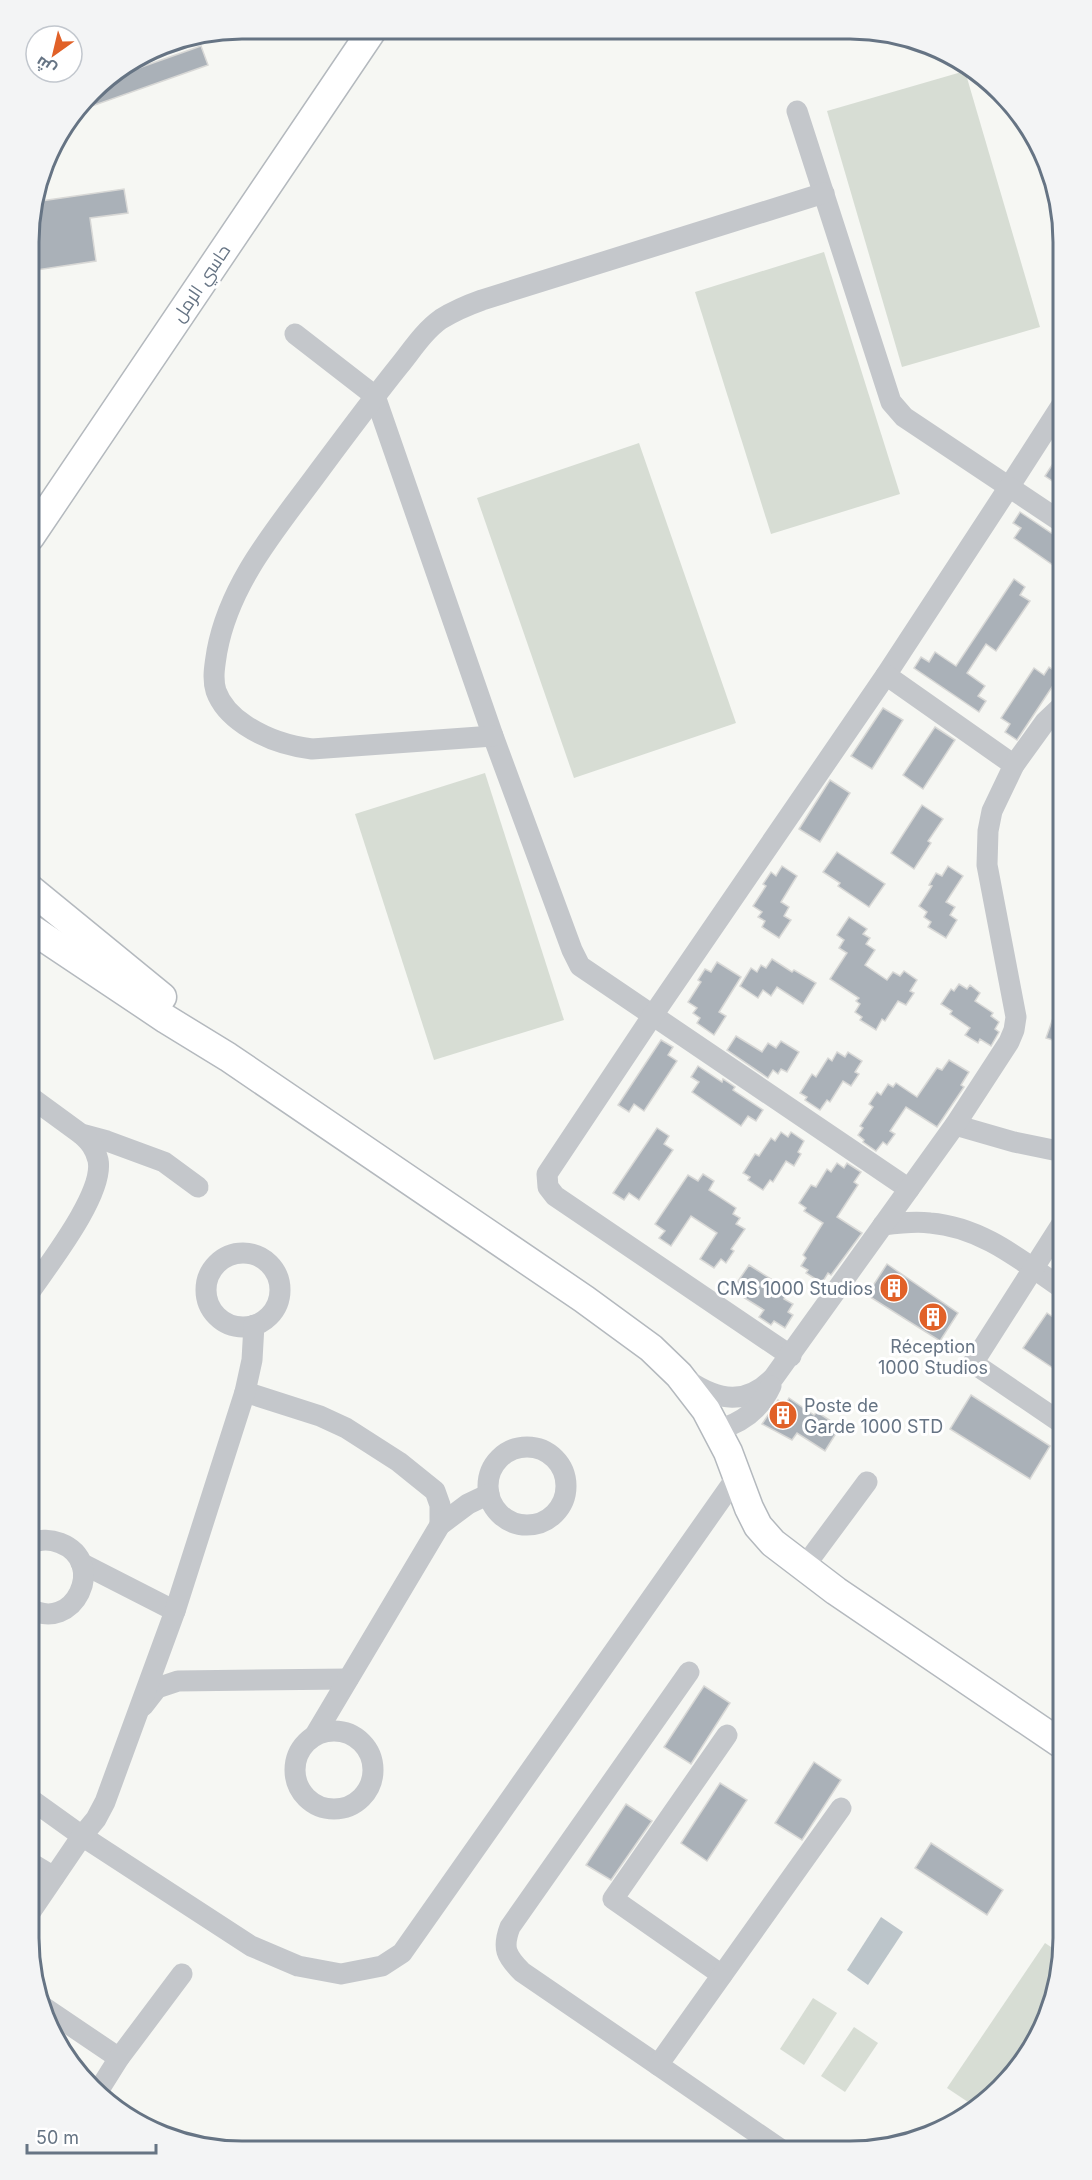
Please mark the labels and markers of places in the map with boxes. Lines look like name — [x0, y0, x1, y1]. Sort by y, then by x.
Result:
building icon: CMS 1000 Studios — [878, 1272, 910, 1304]
place label: CMS 1000 Studios — [717, 1278, 873, 1299]
building icon: Réception 1000 Studios — [917, 1301, 949, 1333]
place label: Réception 1000 Studios — [878, 1336, 988, 1378]
place label: Poste de Garde 1000 STD — [804, 1395, 943, 1437]
building icon: Poste de Garde 1000 STD — [767, 1399, 799, 1431]

